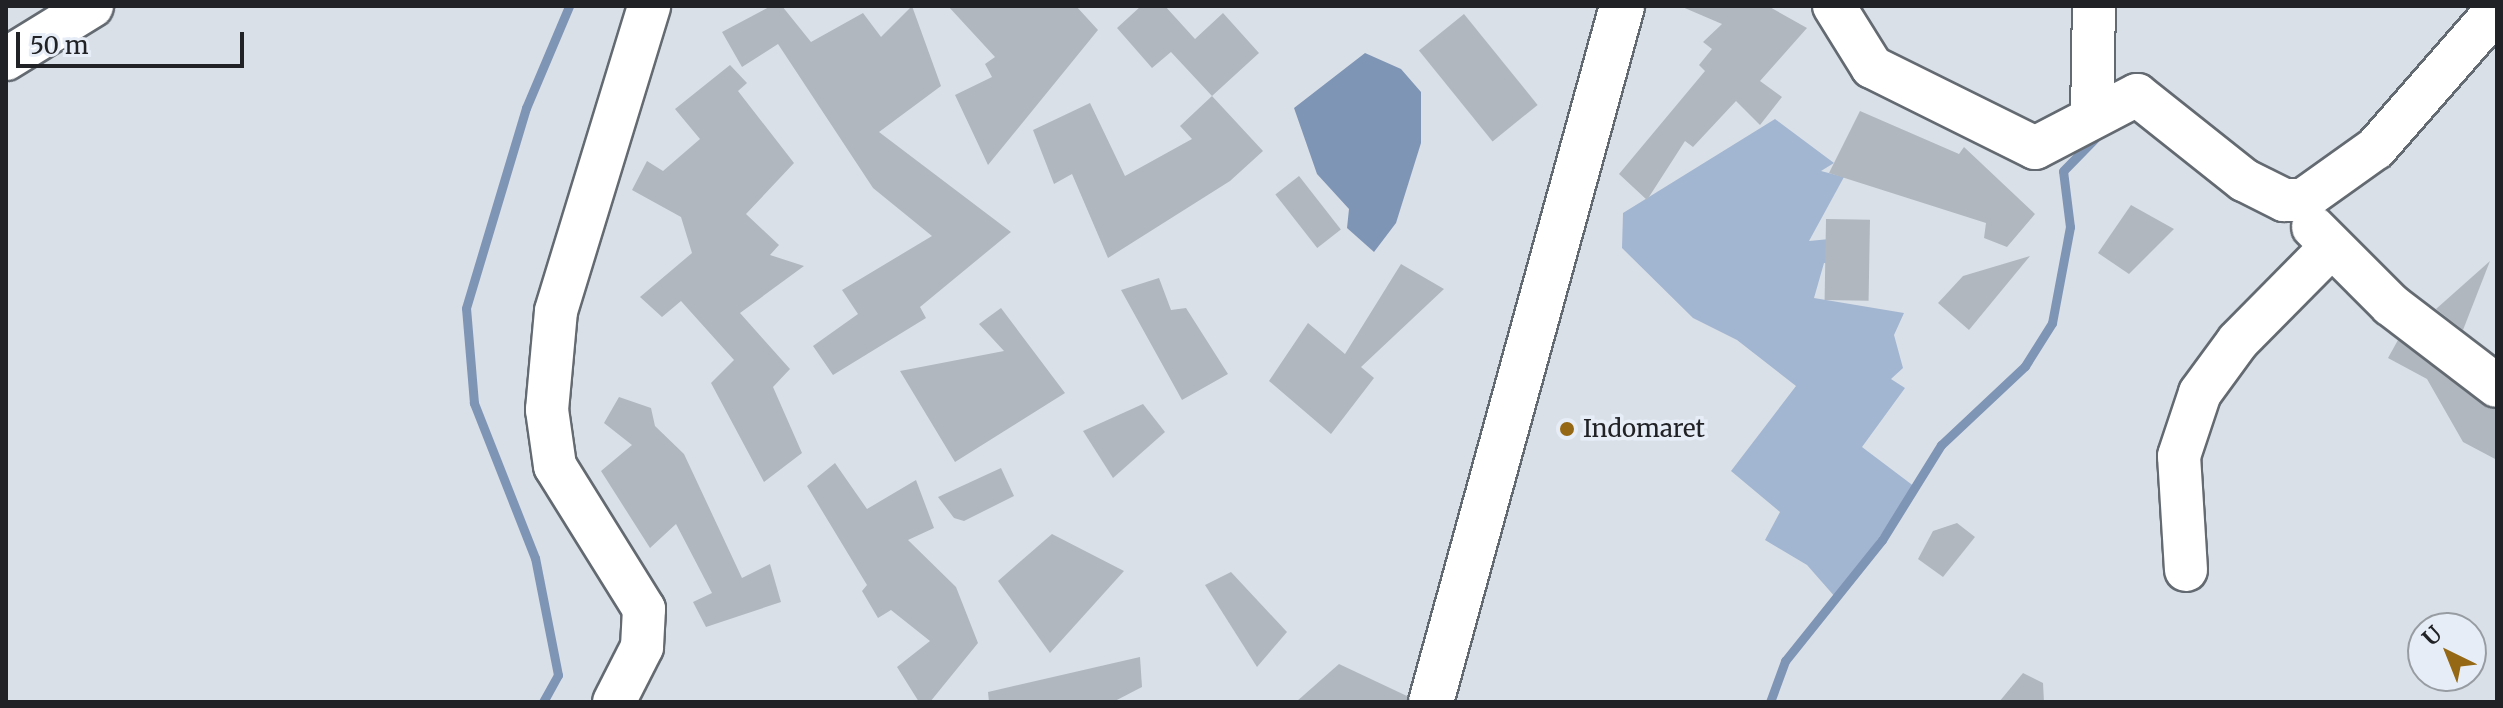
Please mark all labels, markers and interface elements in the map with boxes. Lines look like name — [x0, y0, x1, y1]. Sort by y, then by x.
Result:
scale bar — [20, 16, 248, 66]
text: 50 m — [30, 30, 89, 61]
place label: Indomaret — [1583, 415, 1705, 443]
marker: Indomaret — [1558, 420, 1576, 438]
north arrow — [2407, 612, 2487, 692]
text: U — [2416, 620, 2448, 652]

